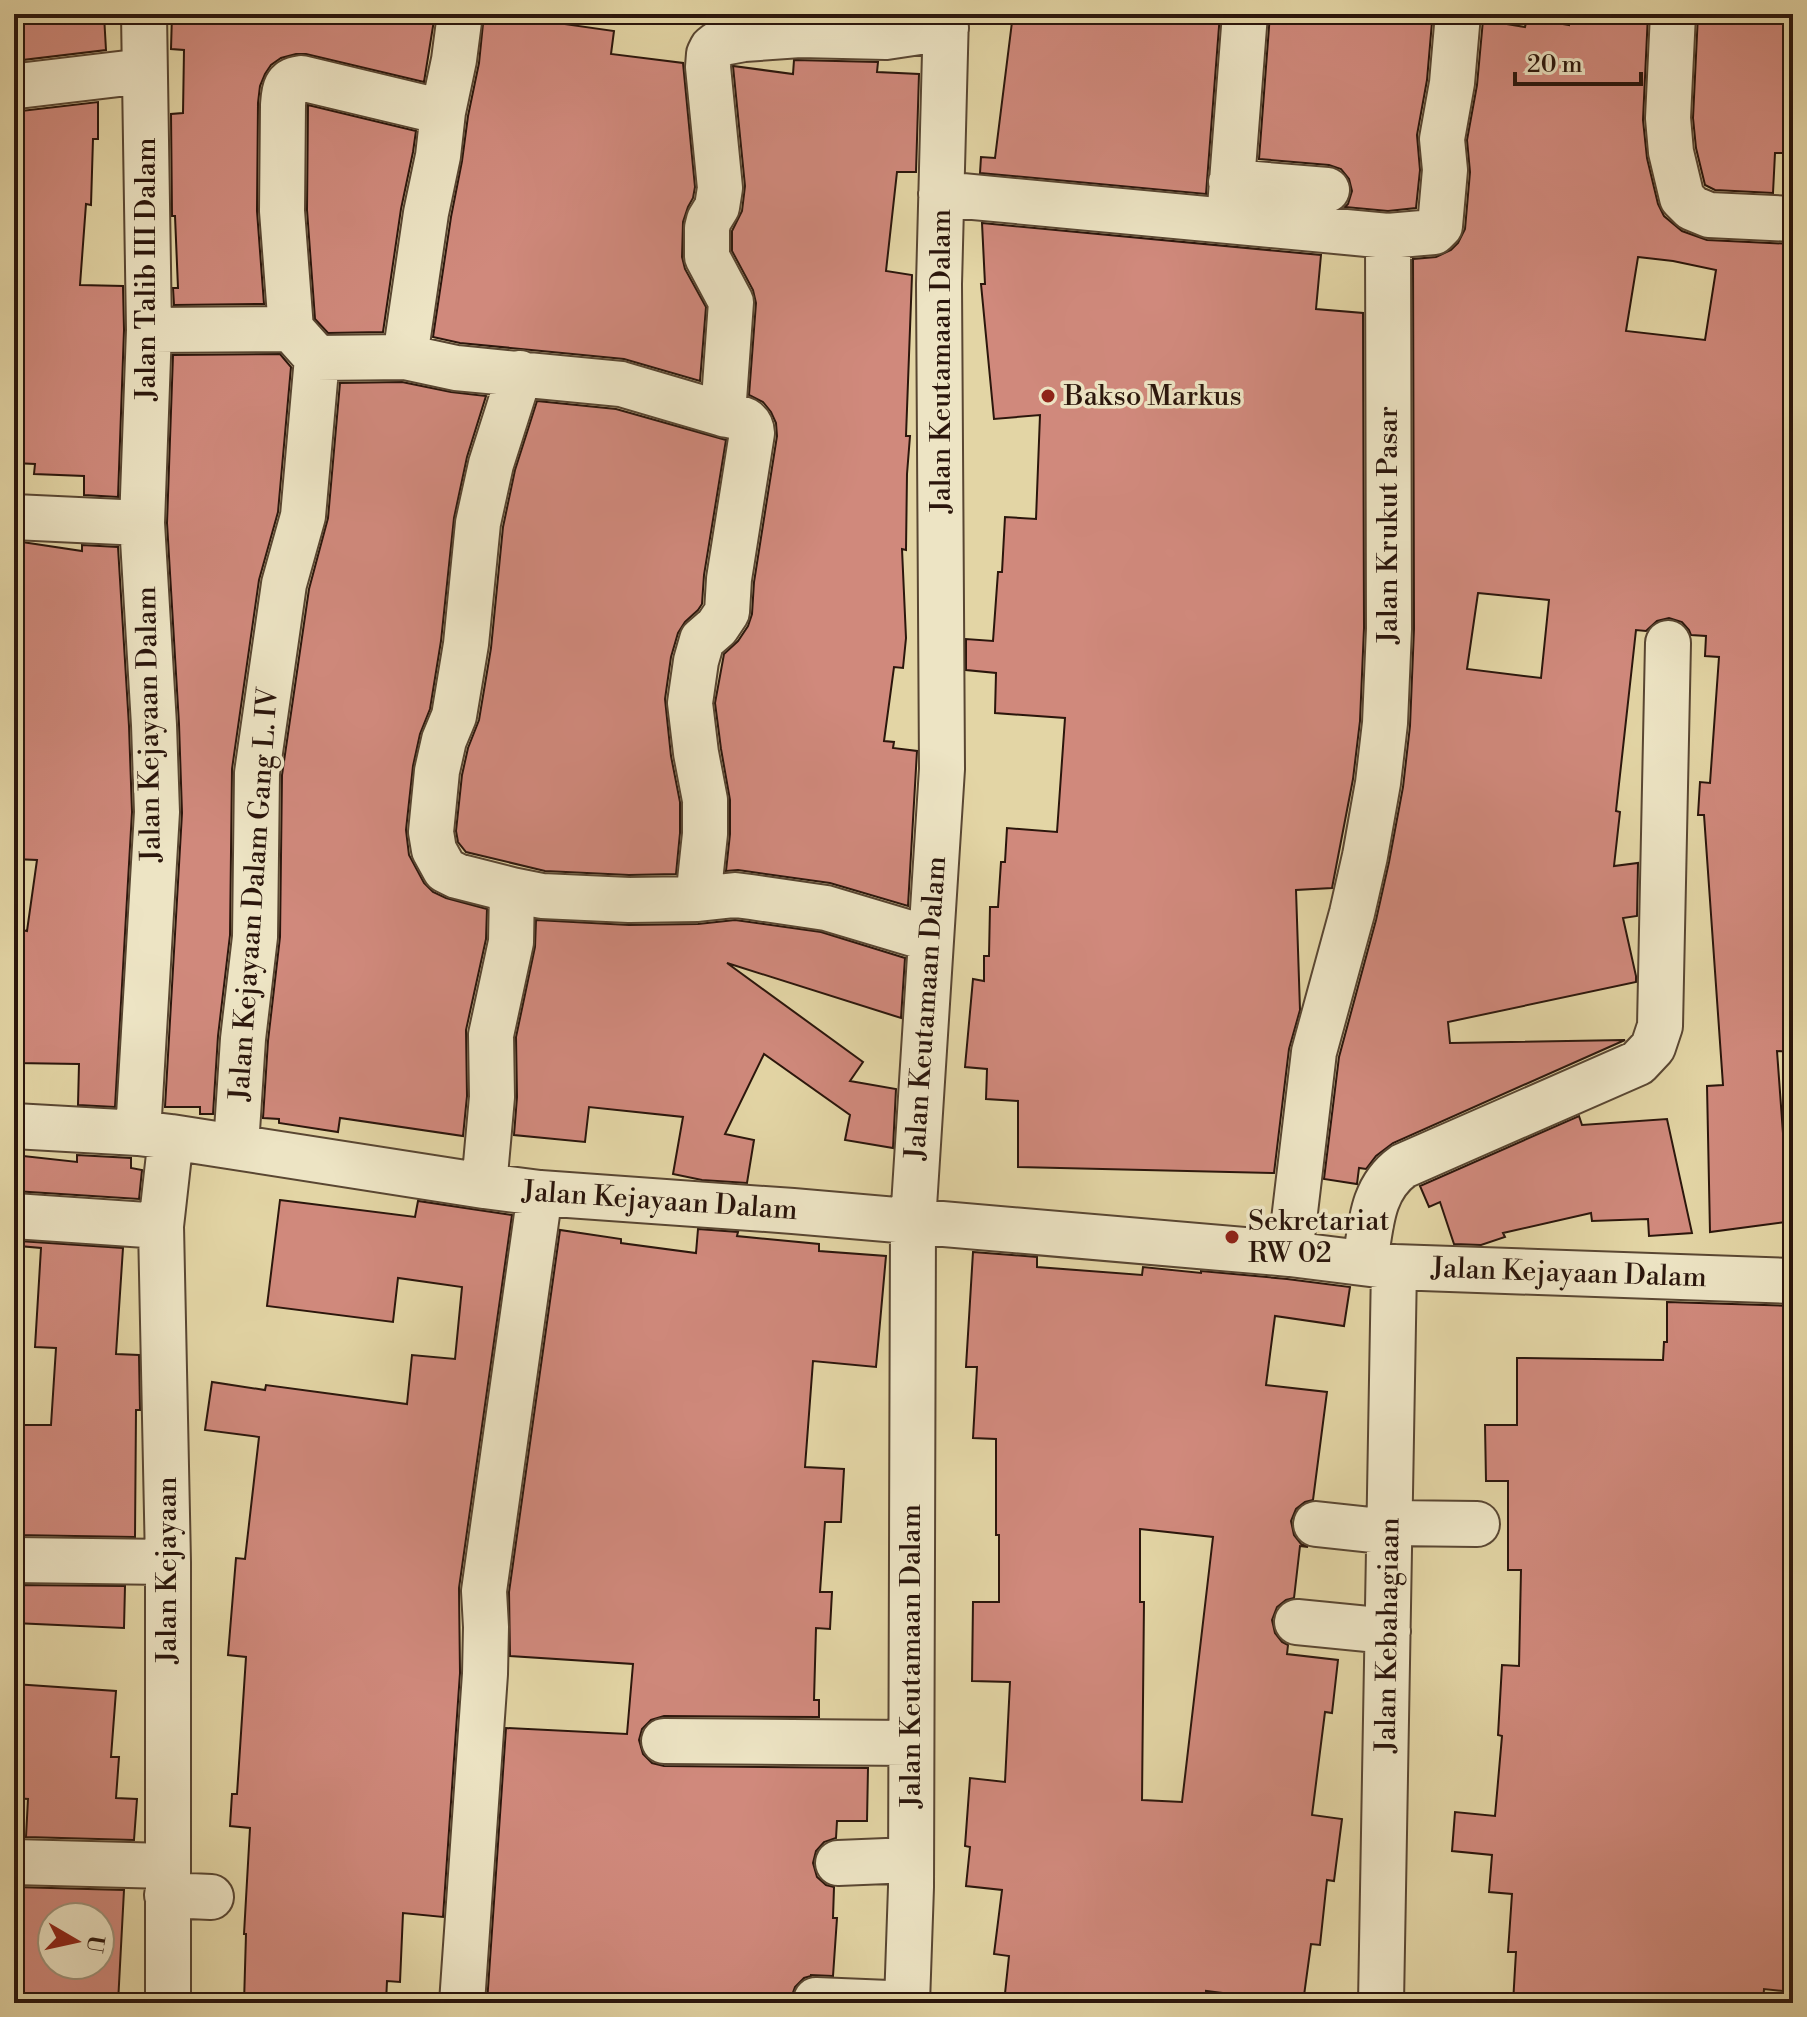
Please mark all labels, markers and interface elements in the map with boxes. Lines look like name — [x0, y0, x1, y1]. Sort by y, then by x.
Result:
scale bar — [1515, 36, 1641, 86]
text: 20 m — [1527, 50, 1583, 80]
street label: Jalan Talib III Dalam — [129, 138, 164, 401]
street label: Jalan Keutamaan Dalam — [924, 209, 959, 514]
place label: Bakso Markus — [1063, 379, 1242, 414]
marker: Bakso Markus — [1039, 387, 1057, 405]
street label: Jalan Krukut Pasar — [1371, 406, 1406, 645]
street label: Jalan Kejayaan Dalam — [129, 586, 169, 863]
street label: Jalan Kejayaan Dalam Gang L. IV — [222, 685, 286, 1103]
street label: Jalan Keutamaan Dalam — [898, 855, 954, 1162]
street label: Jalan Kejayaan Dalam — [520, 1174, 799, 1228]
place label: Sekretariat RW 02 — [1248, 1204, 1389, 1271]
marker: Sekretariat RW 02 — [1223, 1228, 1241, 1246]
street label: Jalan Kejayaan Dalam — [1430, 1251, 1707, 1295]
street label: Jalan Kejayaan — [150, 1476, 185, 1665]
street label: Jalan Keutamaan Dalam — [894, 1504, 929, 1809]
street label: Jalan Kebahagiaan — [1368, 1517, 1408, 1754]
north arrow — [36, 1901, 116, 1981]
text: U — [80, 1933, 109, 1954]

